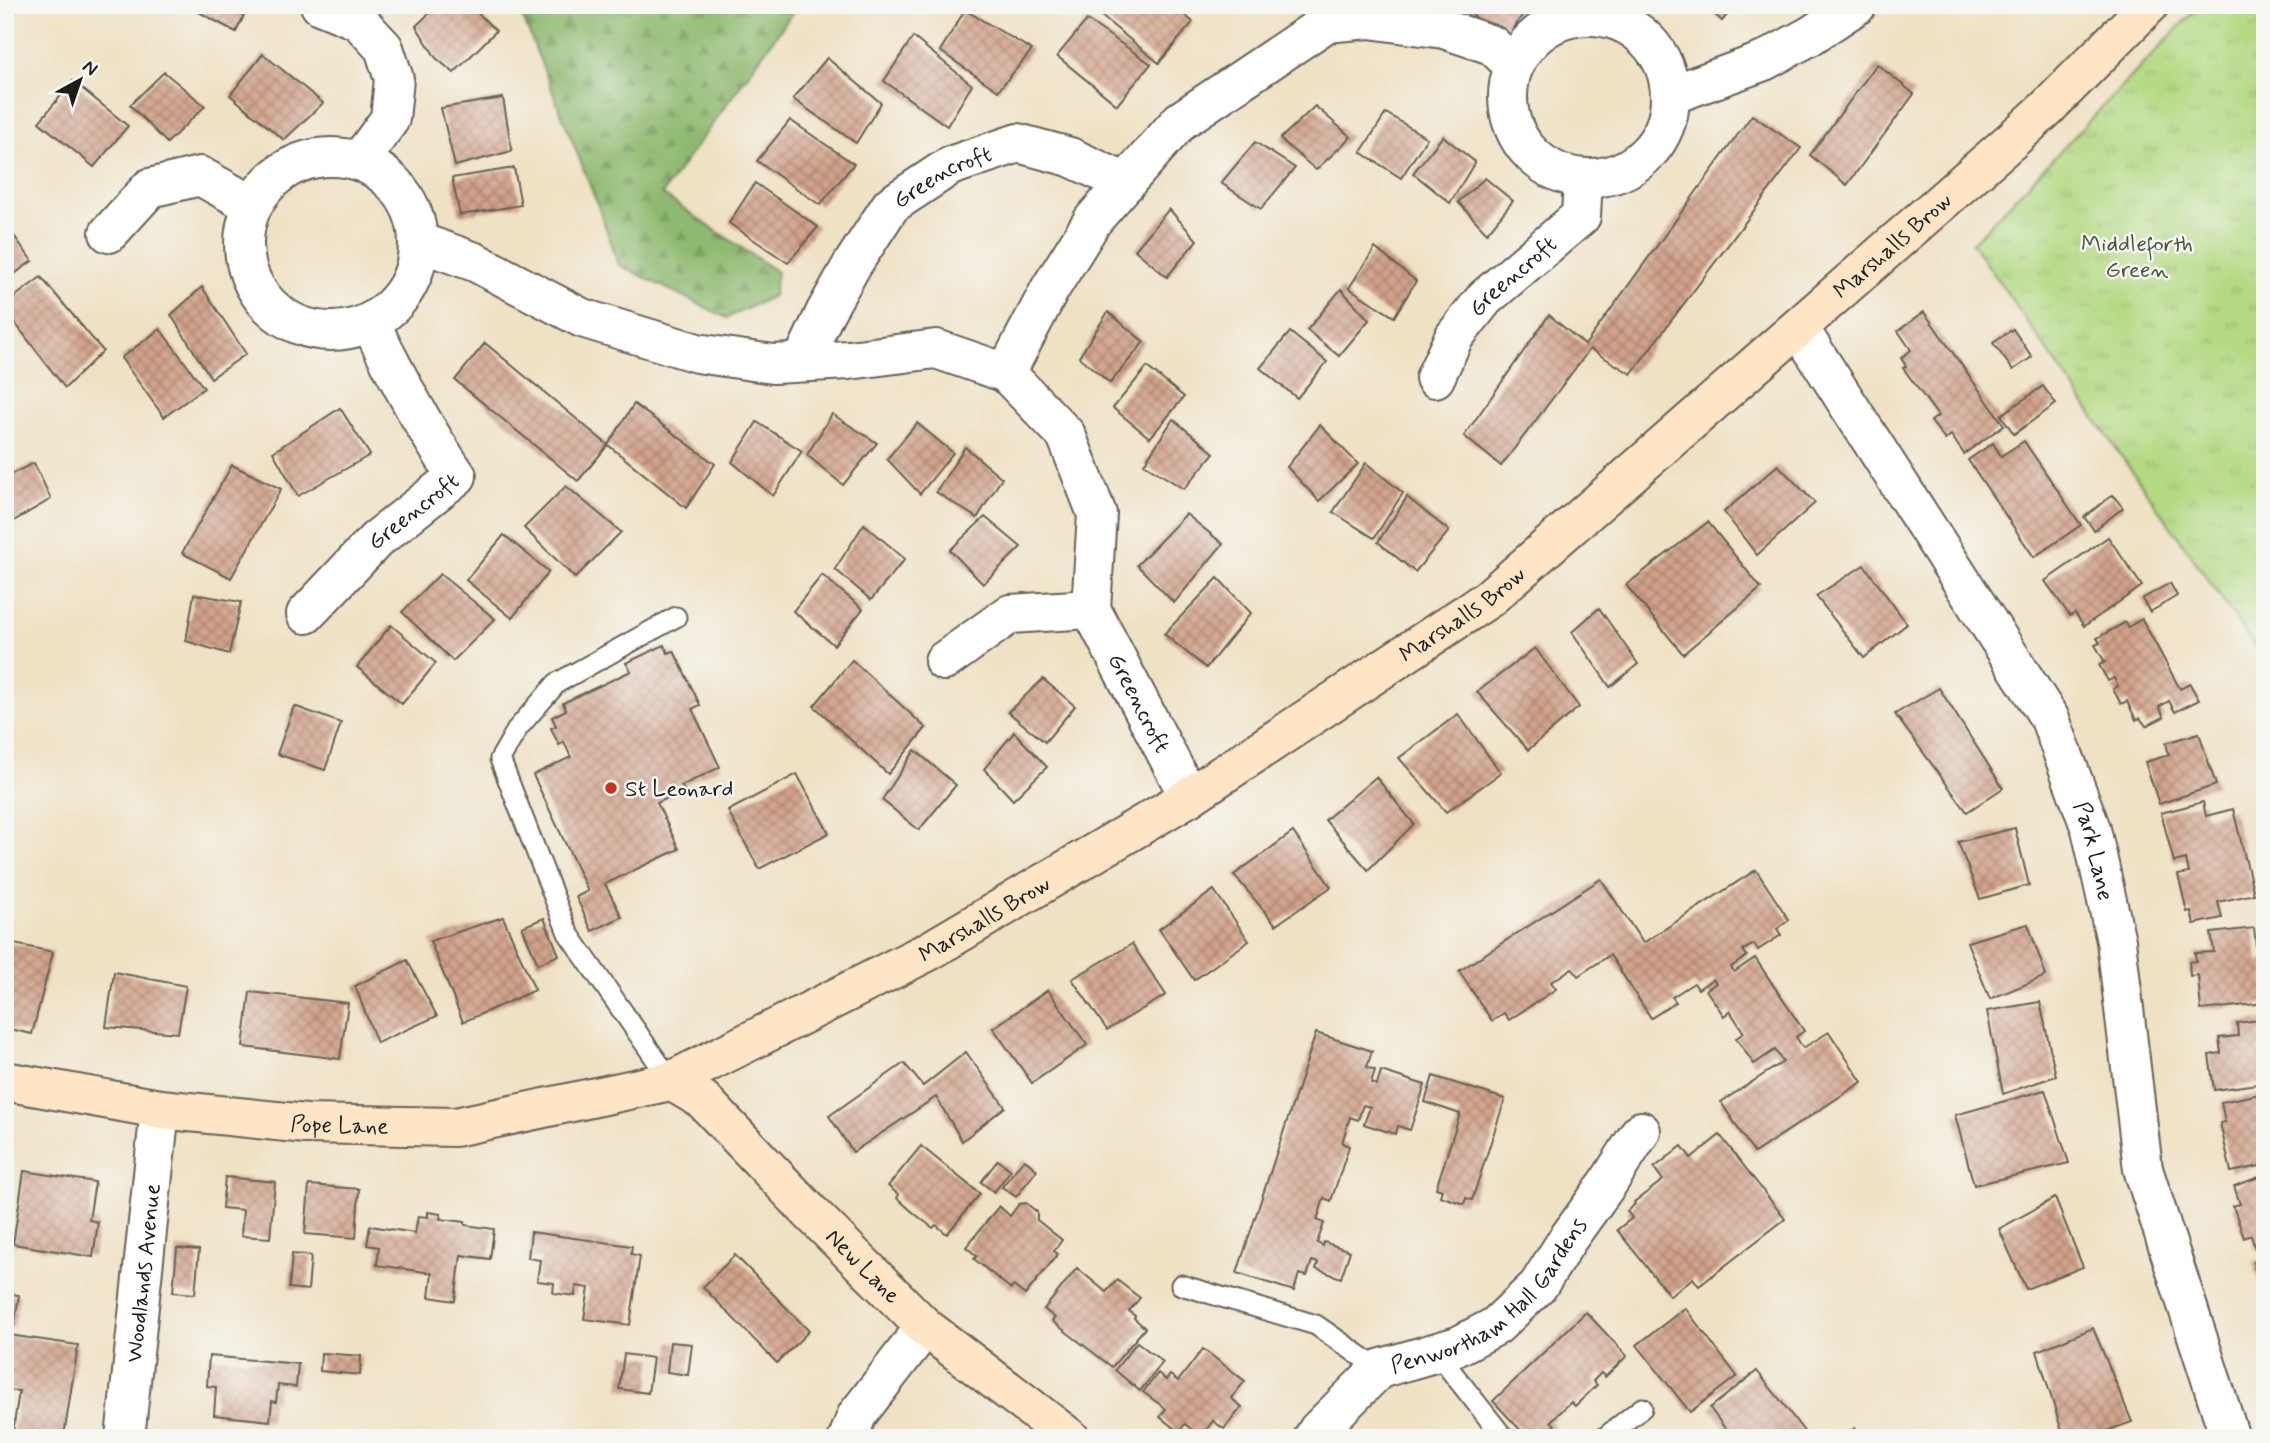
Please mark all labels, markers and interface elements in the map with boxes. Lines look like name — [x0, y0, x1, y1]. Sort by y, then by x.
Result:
north arrow — [46, 46, 116, 116]
text: N — [77, 54, 103, 82]
street label: Greencroft — [888, 140, 996, 216]
street label: Marshalls Brow — [1828, 186, 1959, 307]
street label: Greencroft — [1463, 230, 1564, 324]
park label: Middleforth Green — [2081, 230, 2193, 286]
street label: Greencroft — [362, 467, 466, 558]
street label: Marshalls Brow — [1394, 560, 1532, 671]
street label: Greencroft — [1100, 649, 1176, 759]
place label: St Leonard — [625, 775, 733, 805]
marker: St Leonard — [603, 780, 619, 796]
street label: Park Lane — [2065, 798, 2120, 904]
street label: Marshalls Brow — [914, 869, 1056, 971]
street label: Pope Lane — [289, 1110, 389, 1143]
street label: Woodlands Avenue — [120, 1182, 169, 1364]
street label: Penwortham Hall Gardens — [1387, 1212, 1595, 1382]
street label: New Lane — [818, 1223, 906, 1311]

